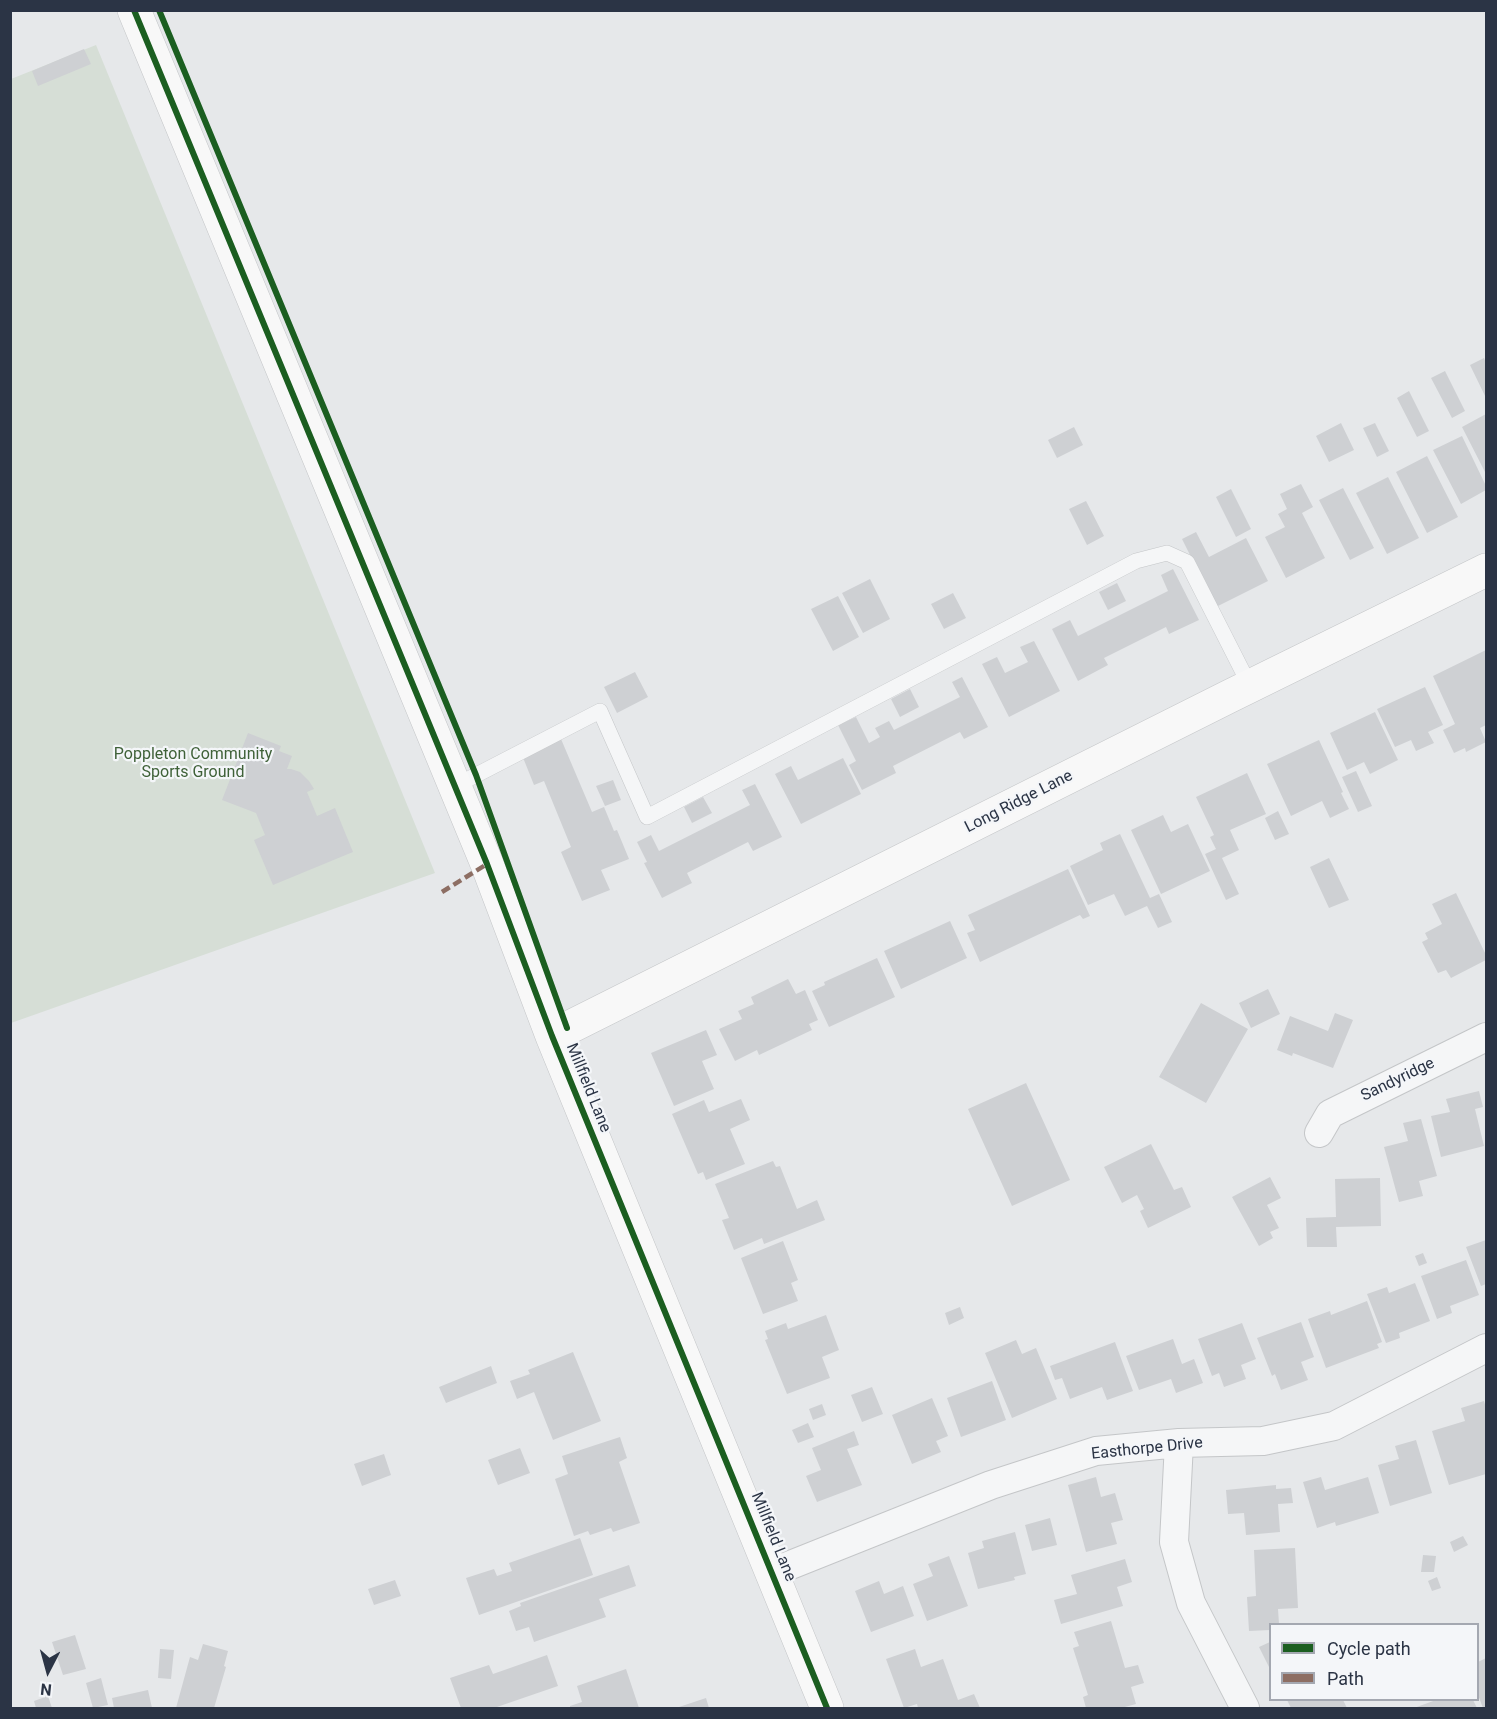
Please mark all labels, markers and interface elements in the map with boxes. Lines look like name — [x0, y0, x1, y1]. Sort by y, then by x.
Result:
park label: Poppleton Community Sports Ground — [114, 745, 272, 783]
street label: Long Ridge Lane — [962, 767, 1076, 837]
street label: Millfield Lane — [561, 1041, 615, 1135]
street label: Sandyridge — [1358, 1054, 1438, 1106]
street label: Easthorpe Drive — [1090, 1434, 1204, 1464]
street label: Millfield Lane — [746, 1490, 800, 1584]
legend — [1269, 1623, 1479, 1701]
text: Cycle path — [1327, 1638, 1411, 1659]
north arrow — [18, 1641, 78, 1701]
text: Path — [1327, 1668, 1364, 1689]
text: N — [39, 1679, 53, 1699]

